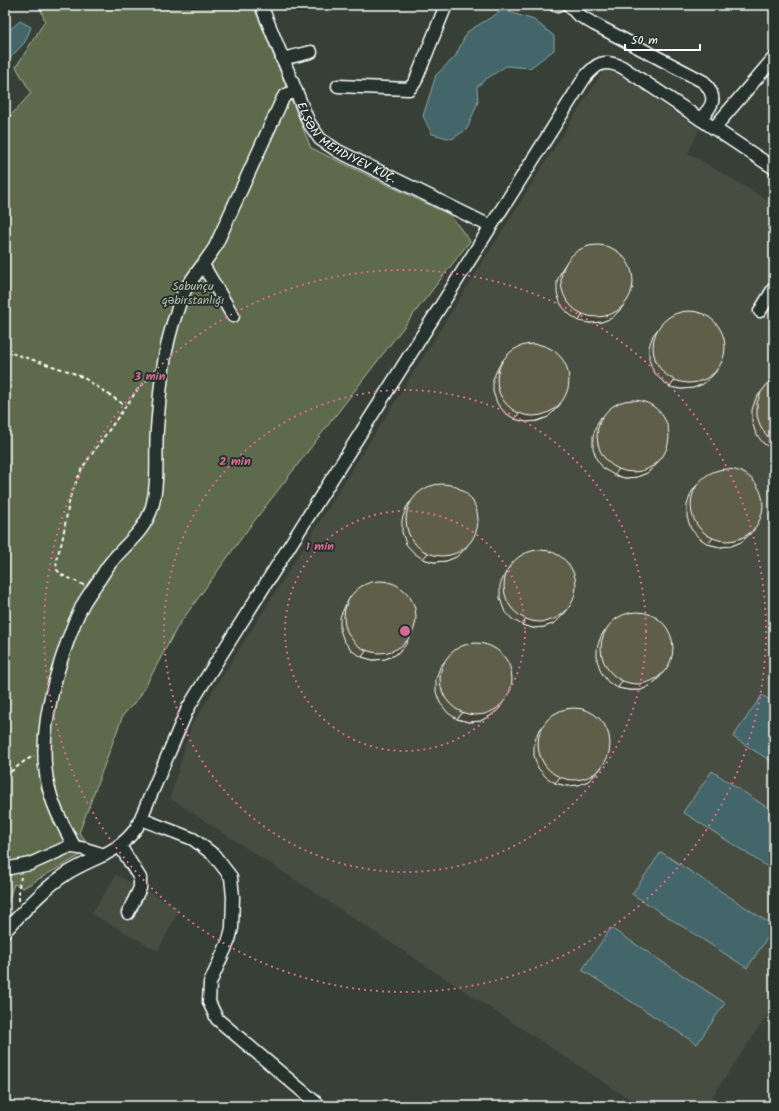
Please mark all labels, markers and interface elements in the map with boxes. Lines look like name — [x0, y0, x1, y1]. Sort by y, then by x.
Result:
scale bar — [625, 26, 700, 52]
text: 50 m — [631, 31, 658, 50]
street label: ELŞƏN MEHDIYEV KÜÇ. — [291, 99, 400, 188]
park label: Sabunçu qəbirstanlığı — [162, 277, 224, 310]
text: 3 min — [134, 367, 166, 386]
text: 2 min — [219, 452, 251, 471]
text: 1 min — [306, 537, 334, 556]
centre of rings — [398, 624, 412, 638]

